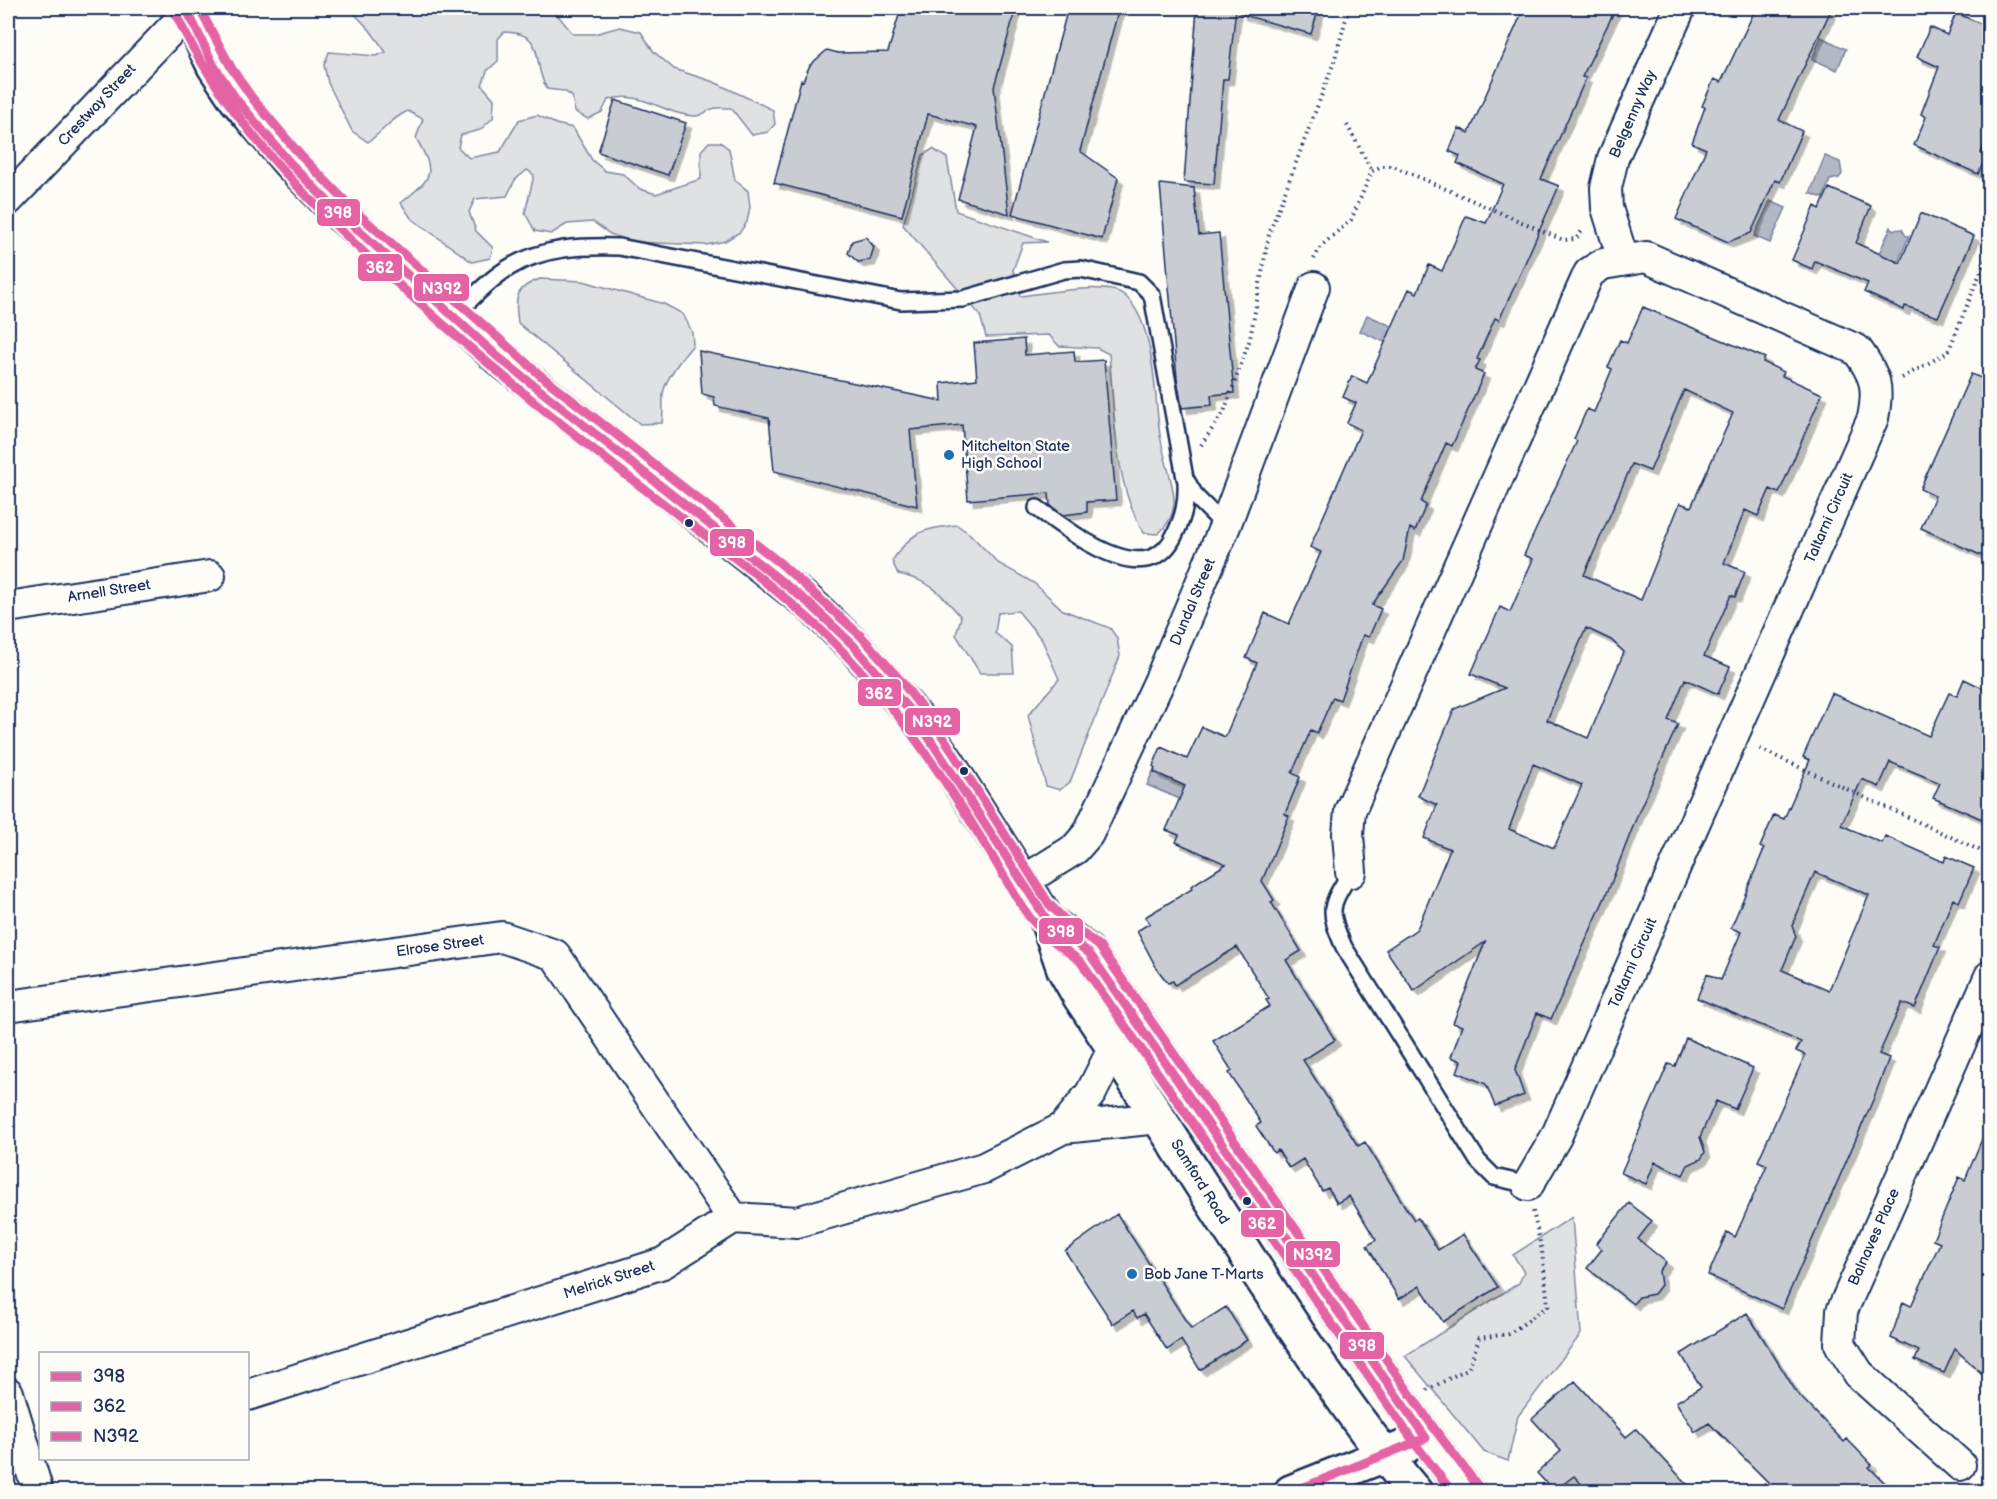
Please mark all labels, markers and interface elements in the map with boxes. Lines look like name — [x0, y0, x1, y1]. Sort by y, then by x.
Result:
street label: Crestway Street — [54, 60, 140, 150]
street label: Belgenny Way — [1605, 67, 1661, 161]
line badge: 398 — [316, 198, 361, 227]
text: 398 — [324, 204, 352, 223]
line badge: 362 — [357, 253, 403, 282]
text: 362 — [366, 259, 395, 278]
line badge: N392 — [413, 273, 470, 302]
text: N392 — [422, 280, 463, 299]
place label: Mitchelton State High School — [961, 437, 1070, 473]
marker: Mitchelton State High School — [942, 448, 956, 462]
street label: Taltarni Circuit — [1801, 469, 1858, 566]
unlabelled marker — [683, 517, 695, 529]
line badge: 398 — [709, 528, 755, 557]
text: 398 — [718, 534, 746, 553]
street label: Dundal Street — [1166, 555, 1220, 649]
street label: Arnell Street — [66, 575, 152, 607]
line badge: 362 — [857, 678, 902, 707]
text: 362 — [865, 685, 894, 704]
line badge: N392 — [904, 707, 961, 736]
text: N392 — [912, 713, 953, 732]
unlabelled marker — [958, 765, 970, 777]
street label: Taltarni Circuit — [1605, 914, 1662, 1011]
line badge: 398 — [1038, 917, 1084, 945]
text: 398 — [1047, 923, 1075, 942]
street label: Elrose Street — [395, 930, 485, 962]
street label: Samford Road — [1166, 1136, 1234, 1228]
street label: Balnaves Place — [1844, 1185, 1904, 1289]
unlabelled marker — [1241, 1195, 1253, 1207]
line badge: 362 — [1240, 1209, 1285, 1238]
text: 362 — [1248, 1215, 1277, 1234]
line badge: N392 — [1285, 1240, 1341, 1268]
text: N392 — [1293, 1246, 1334, 1265]
street label: Melrick Street — [561, 1256, 657, 1304]
place label: Bob Jane T-Marts — [1144, 1265, 1264, 1284]
marker: Bob Jane T-Marts — [1125, 1267, 1139, 1281]
line badge: 398 — [1339, 1331, 1385, 1360]
text: 398 — [1348, 1337, 1376, 1356]
legend — [39, 1352, 249, 1460]
text: 398 — [93, 1366, 125, 1387]
text: 362 — [93, 1396, 126, 1417]
text: N392 — [93, 1426, 139, 1447]

